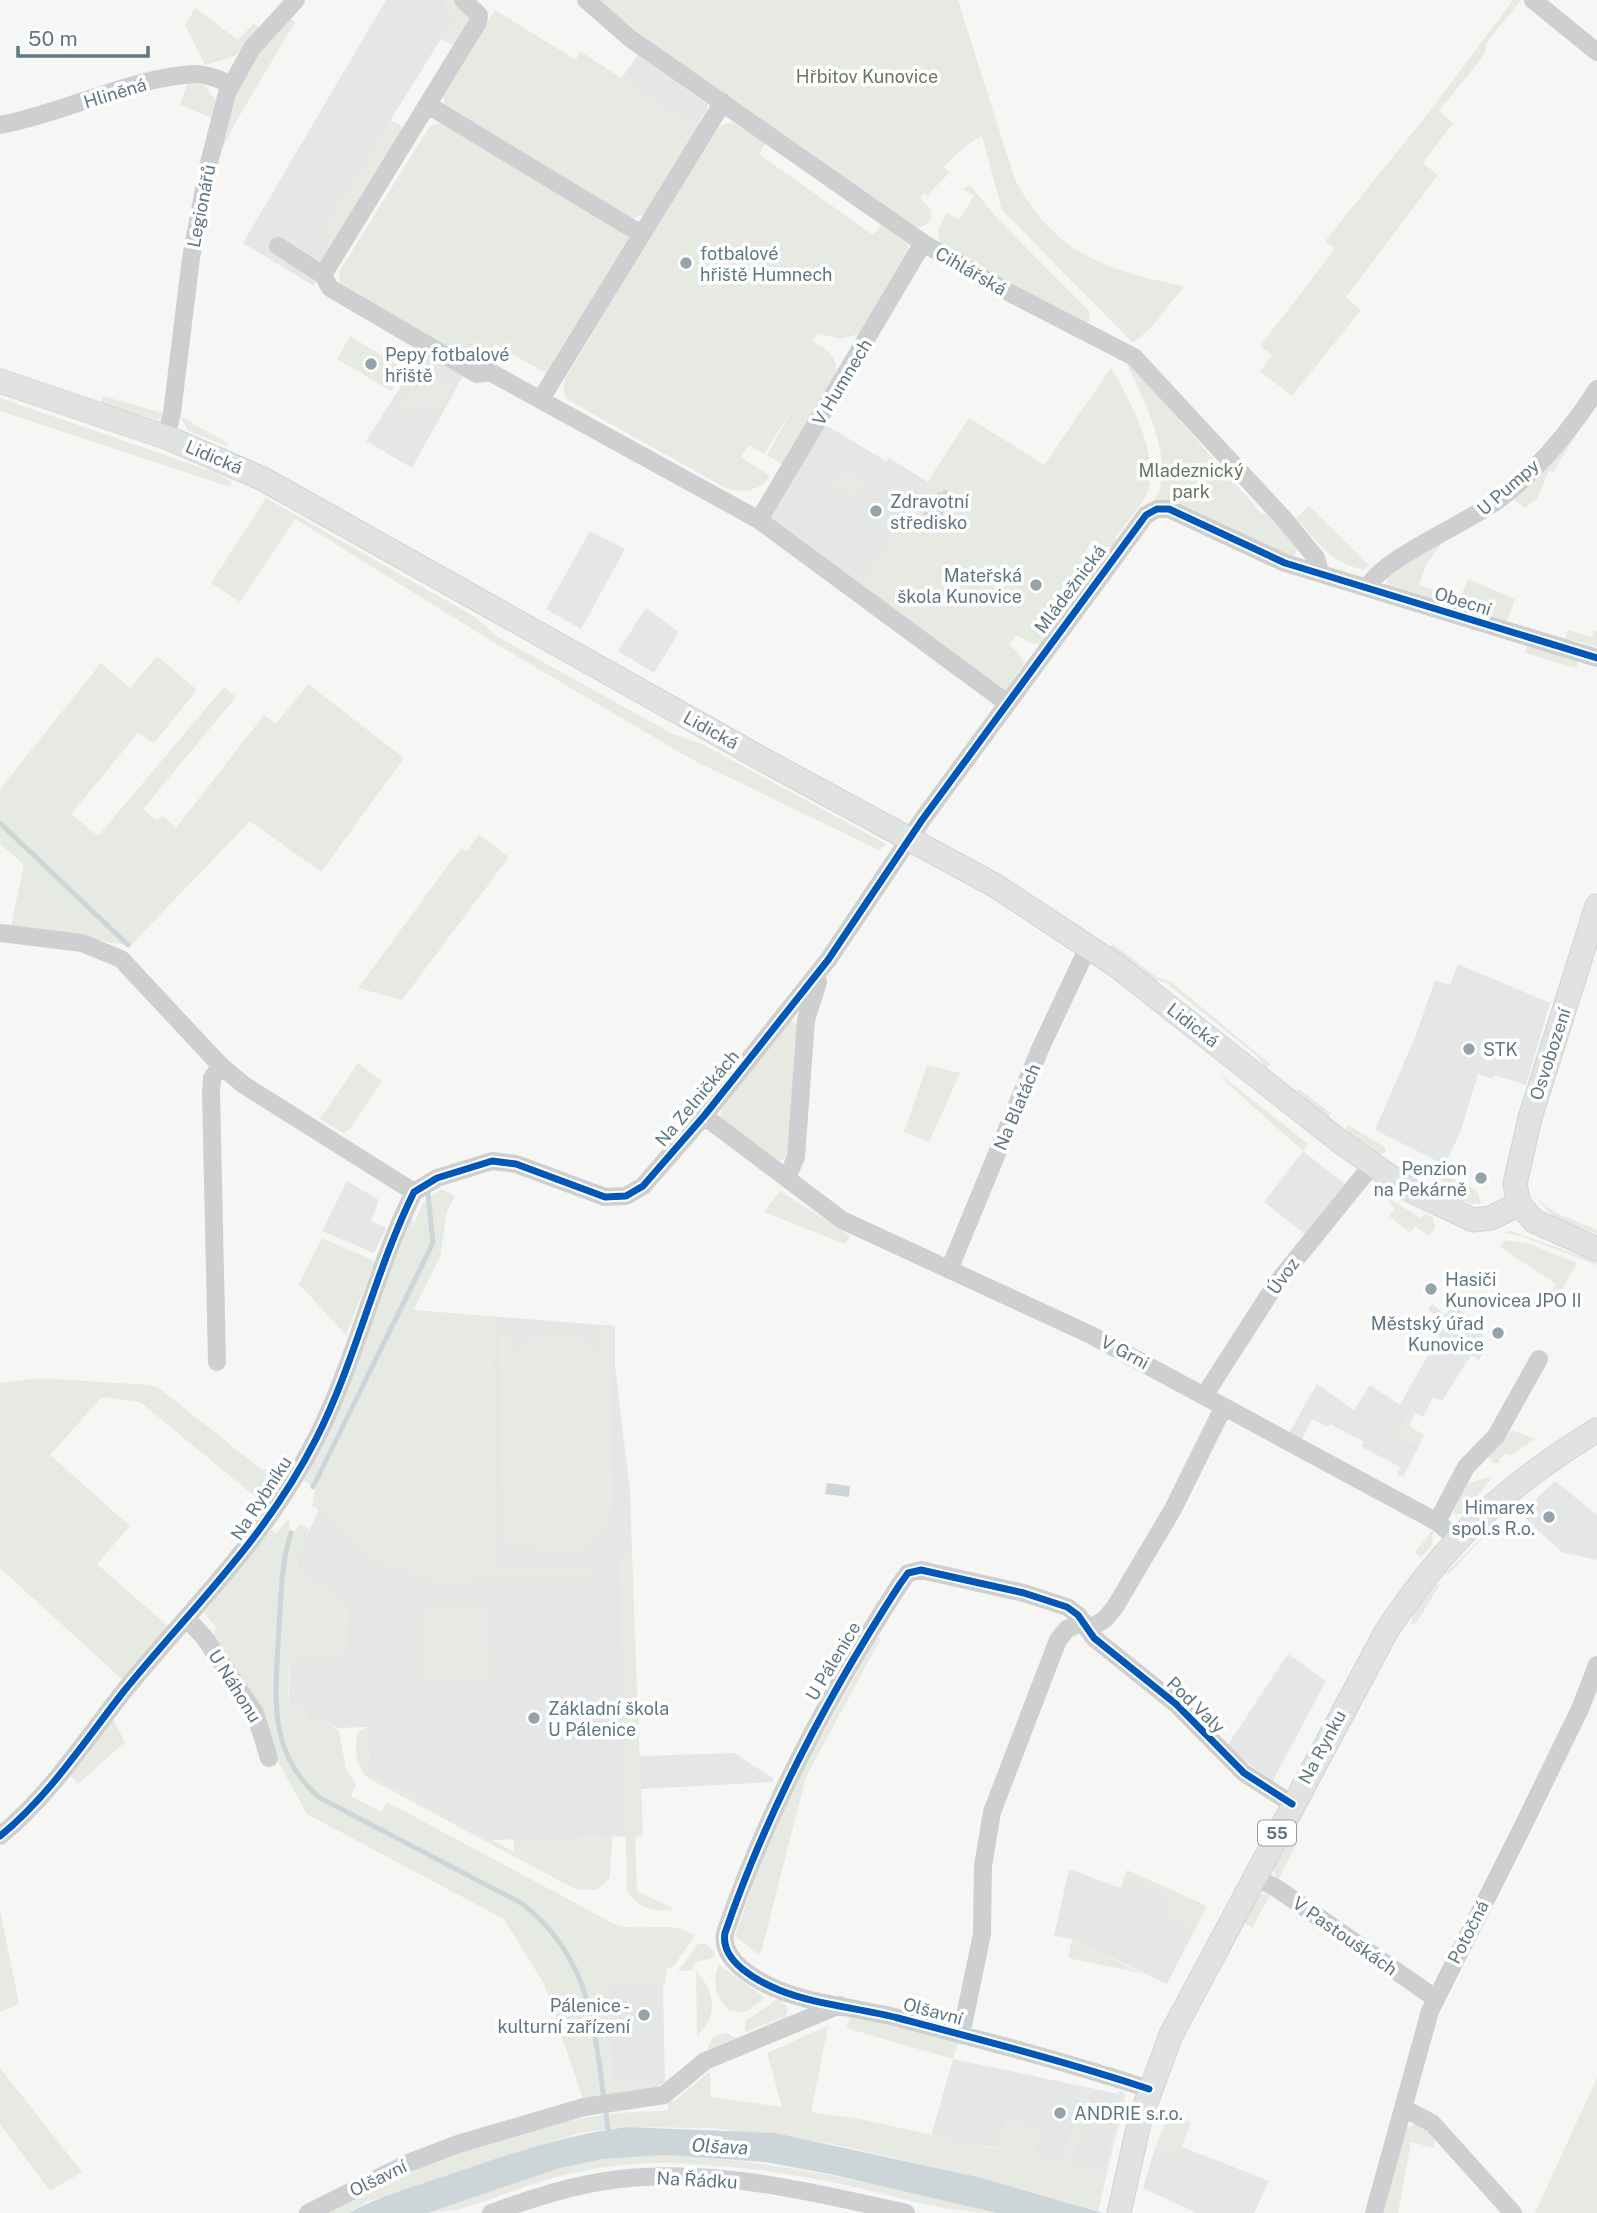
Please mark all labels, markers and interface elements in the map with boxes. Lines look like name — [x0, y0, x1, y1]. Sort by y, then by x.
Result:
scale bar — [18, 14, 147, 58]
text: 50 m — [28, 26, 78, 51]
park label: Hřbitov Kunovice — [796, 66, 938, 87]
street label: Hliněná — [81, 74, 149, 112]
street label: Legionářů — [183, 163, 219, 249]
street label: Cihlářská — [932, 242, 1010, 300]
place label: fotbalové hřiště Humnech — [700, 243, 832, 285]
marker: fotbalové hřiště Humnech — [678, 255, 694, 271]
street label: V Humnech — [808, 335, 876, 429]
place label: Pepy fotbalové hřiště — [385, 344, 509, 386]
marker: Pepy fotbalové hřiště — [363, 356, 379, 372]
street label: Lidická — [182, 436, 246, 478]
street label: U Pumpy — [1473, 454, 1543, 519]
park label: Mladeznický park — [1138, 460, 1244, 502]
place label: Zdravotní středisko — [890, 491, 969, 533]
marker: Zdravotní středisko — [868, 503, 884, 519]
street label: Mládežnická — [1030, 541, 1110, 637]
place label: Mateřská škola Kunovice — [897, 565, 1022, 607]
marker: Mateřská škola Kunovice — [1028, 577, 1044, 593]
street label: Obecní — [1432, 582, 1495, 620]
street label: Lidická — [680, 706, 742, 754]
street label: Lidická — [1163, 998, 1223, 1052]
street label: Osvobození — [1525, 1005, 1575, 1103]
place label: STK — [1483, 1039, 1518, 1060]
marker: STK — [1461, 1041, 1477, 1057]
street label: Na Zelničkách — [651, 1046, 743, 1150]
street label: Na Blatách — [989, 1061, 1045, 1153]
place label: Penzion na Pekárně — [1373, 1158, 1467, 1200]
marker: Penzion na Pekárně — [1473, 1170, 1489, 1186]
street label: Úvoz — [1262, 1253, 1303, 1298]
place label: Hasiči Kunovicea JPO II — [1445, 1269, 1582, 1311]
marker: Hasiči Kunovicea JPO II — [1423, 1281, 1439, 1297]
place label: Městský úřad Kunovice — [1371, 1313, 1484, 1355]
marker: Městský úřad Kunovice — [1490, 1325, 1506, 1341]
street label: V Grni — [1097, 1331, 1153, 1373]
street label: Na Rybníku — [226, 1452, 296, 1544]
place label: Himarex spol.s R.o. — [1452, 1497, 1535, 1539]
marker: Himarex spol.s R.o. — [1541, 1509, 1557, 1525]
street label: U Pálenice — [801, 1618, 865, 1704]
street label: U Náhonu — [204, 1646, 266, 1726]
street label: Pod Valy — [1163, 1672, 1230, 1738]
place label: Základní škola U Pálenice — [548, 1698, 669, 1740]
street label: Na Rynku — [1294, 1707, 1350, 1787]
marker: Základní škola U Pálenice — [526, 1710, 542, 1726]
road number: 55 — [1258, 1820, 1296, 1845]
street label: V Pastouškách — [1289, 1892, 1401, 1980]
street label: Potočná — [1443, 1897, 1493, 1967]
street label: Olšavní — [901, 1993, 966, 2029]
place label: Pálenice - kulturní zařízení — [498, 1995, 631, 2037]
marker: Pálenice - kulturní zařízení — [636, 2007, 652, 2023]
place label: ANDRIE s.r.o. — [1074, 2103, 1183, 2124]
marker: ANDRIE s.r.o. — [1052, 2105, 1068, 2121]
water label: Olšava — [691, 2134, 749, 2158]
street label: Olšavní — [346, 2155, 411, 2201]
street label: Na Řádku — [656, 2167, 738, 2193]

